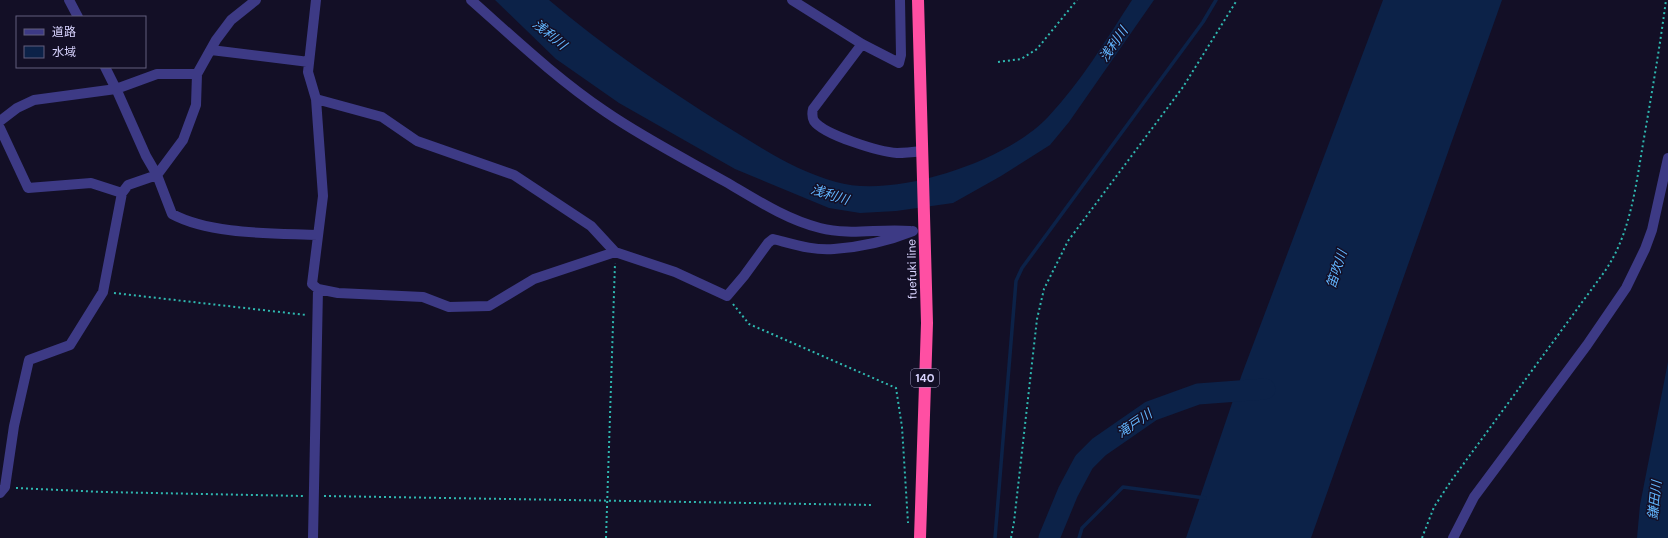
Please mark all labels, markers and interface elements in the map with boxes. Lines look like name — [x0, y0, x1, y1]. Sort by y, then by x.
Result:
legend — [16, 16, 146, 68]
water label: 浅利川 — [529, 16, 572, 55]
water label: 浅利川 — [1095, 22, 1133, 65]
text: 道路 — [52, 24, 76, 40]
text: 水域 — [52, 44, 76, 60]
water label: 浅利川 — [809, 181, 853, 209]
street label: fuefuki line — [903, 239, 921, 299]
water label: 笛吹川 — [1322, 246, 1351, 290]
road number: 140 — [911, 369, 939, 387]
water label: 滝戸川 — [1113, 404, 1157, 441]
water label: 鎌田川 — [1644, 478, 1665, 520]

